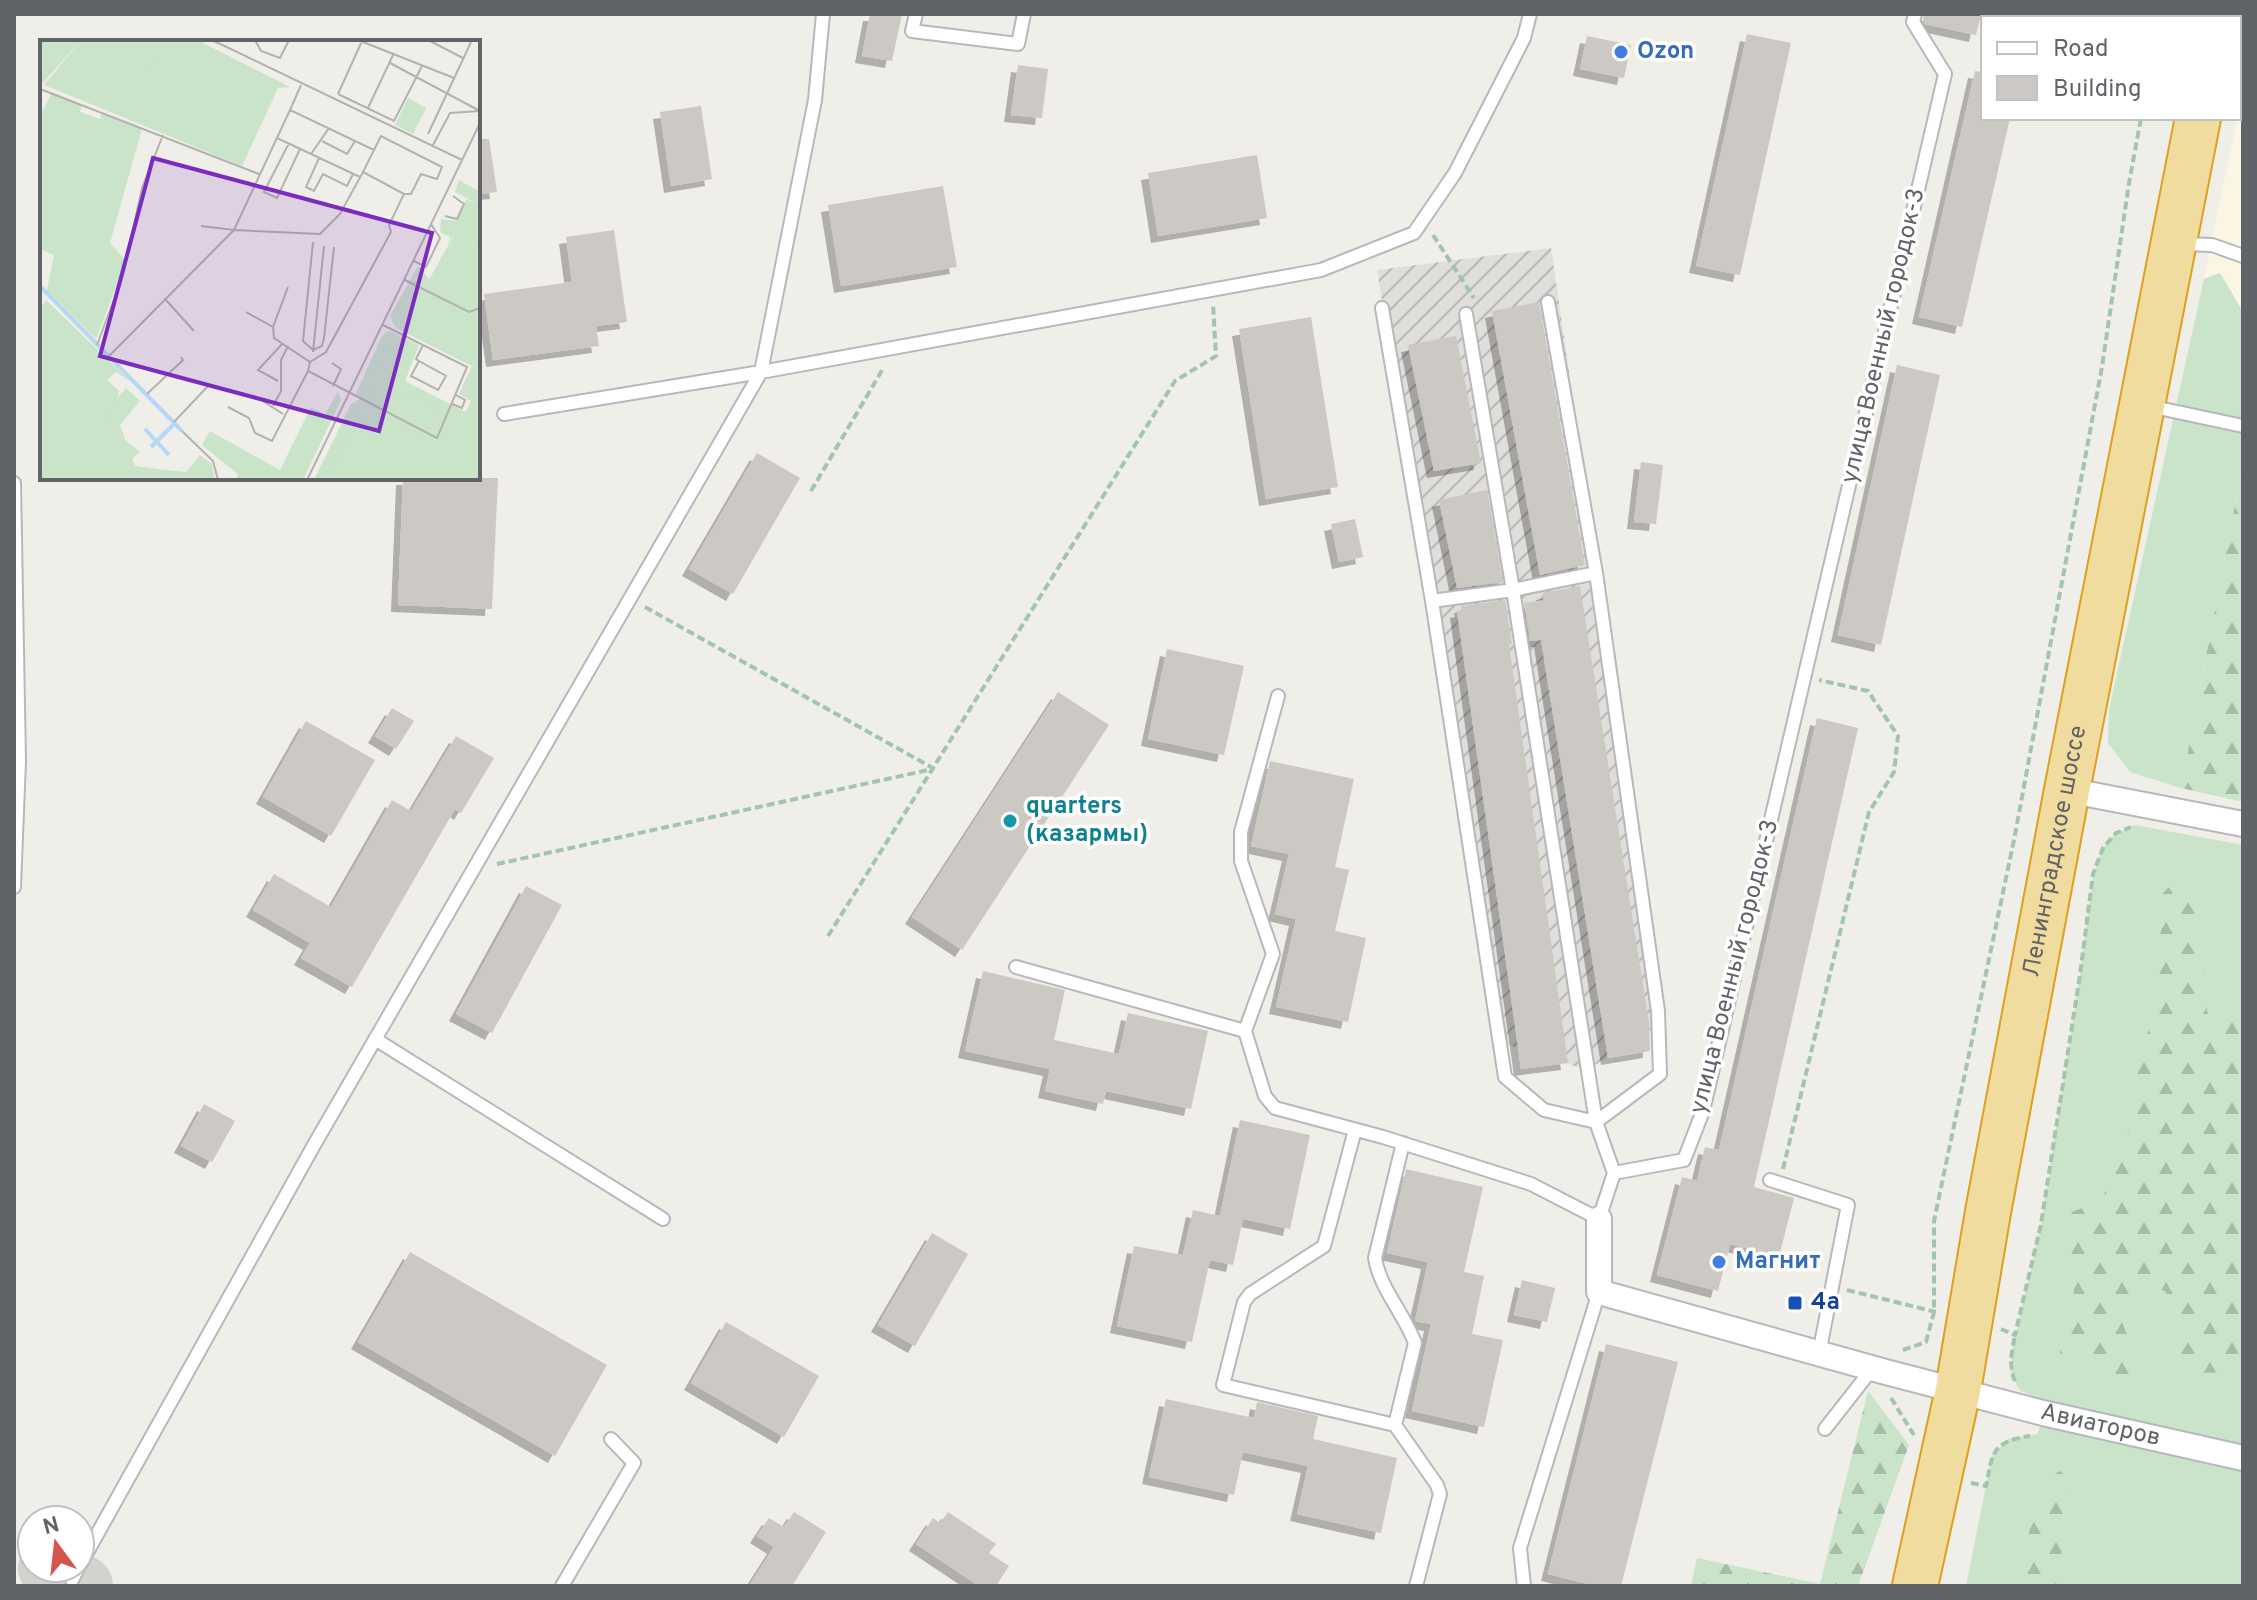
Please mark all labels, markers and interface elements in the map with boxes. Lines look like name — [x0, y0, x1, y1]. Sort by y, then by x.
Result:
legend — [1981, 16, 2241, 120]
text: Road — [2053, 35, 2109, 65]
place label: Ozon — [1637, 37, 1694, 67]
inset map — [40, 40, 480, 480]
marker: Ozon — [1612, 43, 1630, 61]
text: Building — [2053, 75, 2142, 105]
street label: улица Военный городок-3 — [1835, 185, 1933, 487]
street label: Ленинградское шоссе — [2017, 723, 2094, 980]
place label: quarters (казармы) — [1026, 792, 1148, 850]
marker: quarters (казармы) — [1001, 812, 1019, 830]
street label: улица Военный городок-3 — [1684, 817, 1786, 1117]
place label: Магнит — [1735, 1247, 1821, 1277]
marker: Магнит — [1710, 1253, 1728, 1271]
place label: 4а — [1811, 1288, 1840, 1318]
marker: 4а — [1786, 1294, 1804, 1312]
street label: Авиаторов — [2038, 1398, 2163, 1454]
north arrow — [16, 1504, 96, 1584]
text: N — [40, 1512, 63, 1542]

